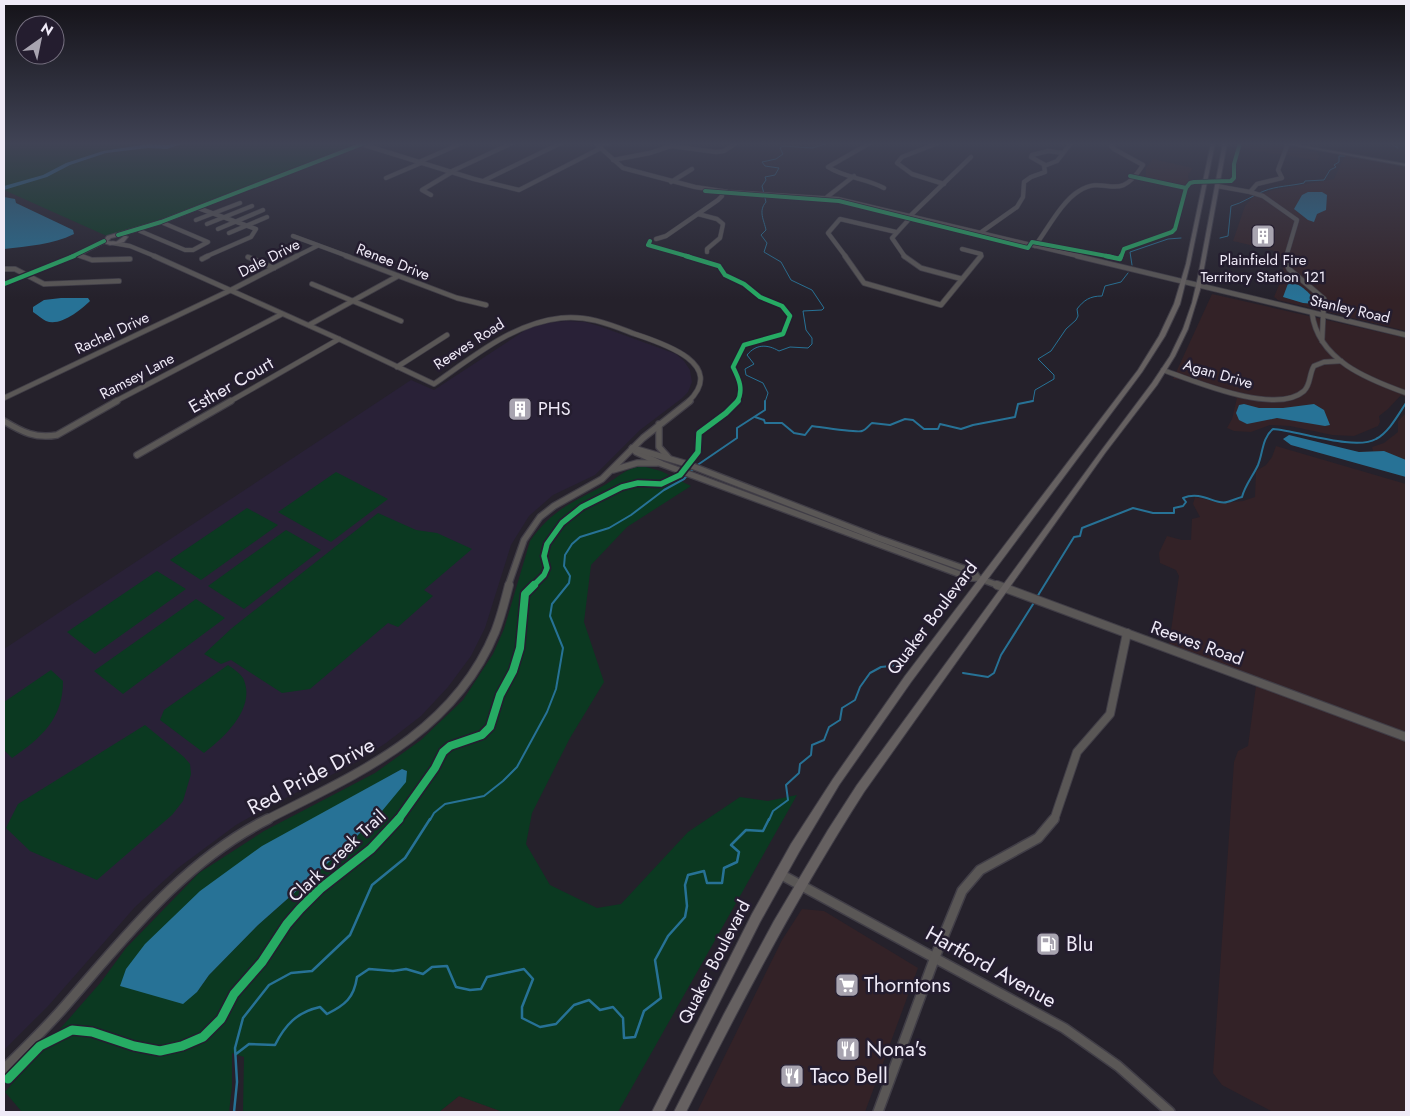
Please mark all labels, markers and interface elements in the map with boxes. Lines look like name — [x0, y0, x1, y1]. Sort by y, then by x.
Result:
north arrow — [15, 15, 65, 65]
text: N — [37, 18, 57, 41]
building icon: Plainfield Fire Territory Station 121 — [1250, 223, 1276, 249]
street label: Dale Drive — [234, 233, 304, 283]
street label: Renee Drive — [353, 238, 433, 286]
place label: Plainfield Fire Territory Station 121 — [1200, 249, 1326, 288]
street label: Stanley Road — [1308, 289, 1392, 329]
street label: Rachel Drive — [71, 306, 153, 360]
street label: Reeves Road — [429, 313, 509, 375]
street label: Ramsey Lane — [96, 347, 178, 405]
street label: Esther Court — [184, 350, 279, 420]
street label: Agan Drive — [1181, 354, 1256, 394]
building icon: PHS — [507, 396, 533, 422]
place label: PHS — [538, 396, 571, 422]
street label: Quaker Boulevard — [881, 556, 983, 680]
street label: Reeves Road — [1147, 614, 1247, 672]
street label: Red Pride Drive — [242, 730, 380, 822]
street label: Clark Creek Trail — [282, 804, 392, 908]
street label: Quaker Boulevard — [671, 895, 757, 1029]
street label: Hartford Avenue — [920, 919, 1062, 1016]
place label: Blu — [1066, 929, 1094, 959]
fuel station icon: Blu — [1035, 931, 1061, 957]
place label: Thorntons — [864, 970, 950, 1000]
supermarket icon: Thorntons — [834, 972, 860, 998]
place label: Nona's — [866, 1034, 927, 1064]
restaurant icon: Nona's — [835, 1036, 861, 1062]
place label: Taco Bell — [810, 1061, 888, 1091]
restaurant icon: Taco Bell — [779, 1063, 805, 1089]

